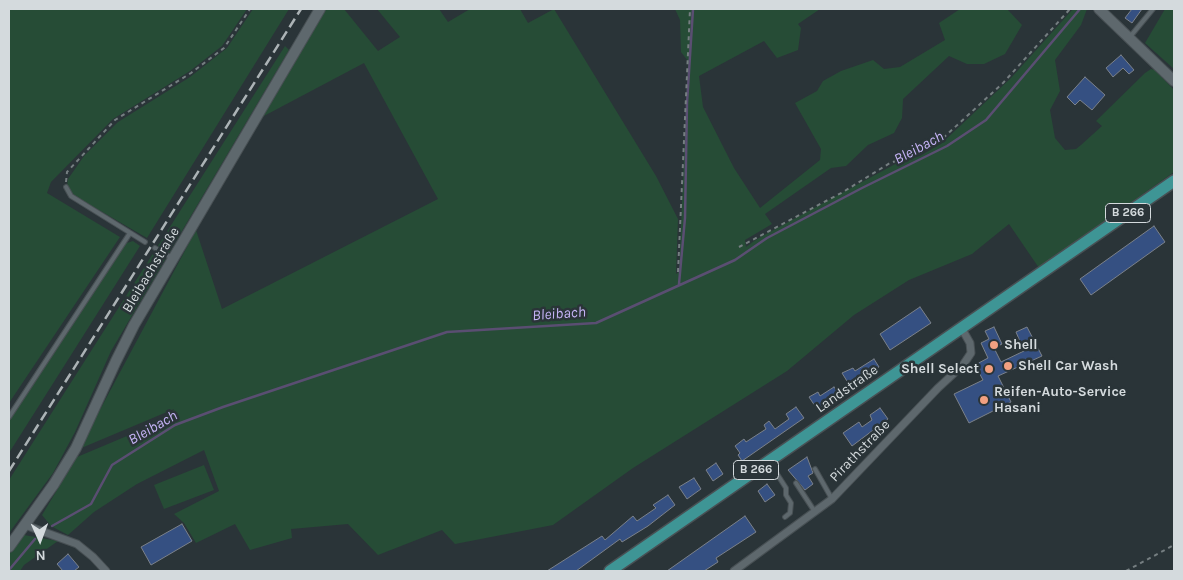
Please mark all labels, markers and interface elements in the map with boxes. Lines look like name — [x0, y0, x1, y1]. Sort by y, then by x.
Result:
water label: Bleibach — [891, 127, 947, 169]
road number: B 266 — [1106, 204, 1150, 222]
street label: Bleibachstraße — [119, 224, 183, 316]
water label: Bleibach — [532, 303, 586, 325]
place label: Shell — [1004, 337, 1038, 353]
marker: Shell — [988, 339, 1000, 351]
place label: Shell Car Wash — [1018, 358, 1118, 374]
marker: Shell Car Wash — [1002, 360, 1014, 372]
street label: Landstraße — [813, 361, 881, 417]
place label: Shell Select — [901, 361, 979, 377]
marker: Shell Select — [983, 363, 995, 375]
place label: Reifen-Auto-Service Hasani — [994, 384, 1126, 417]
marker: Reifen-Auto-Service Hasani — [978, 394, 990, 406]
water label: Bleibach — [125, 407, 181, 449]
street label: Pirathstraße — [826, 417, 894, 485]
road number: B 266 — [734, 460, 778, 480]
north arrow — [15, 515, 65, 565]
text: N — [35, 547, 46, 564]

